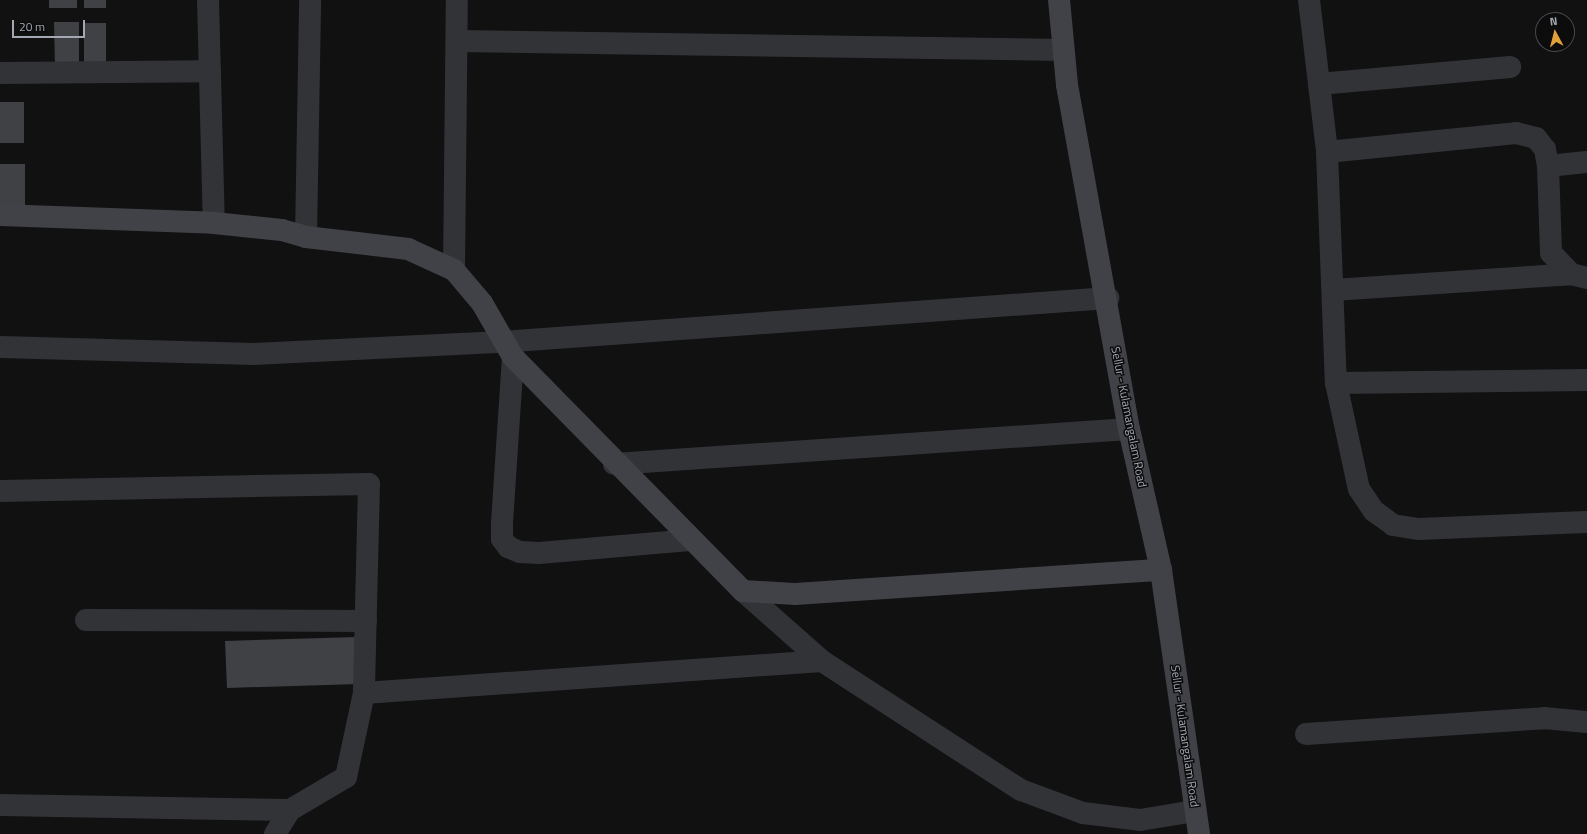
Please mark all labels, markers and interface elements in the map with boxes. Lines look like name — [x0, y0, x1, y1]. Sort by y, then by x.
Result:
scale bar — [14, 12, 87, 38]
north arrow — [1535, 12, 1575, 52]
text: N — [1549, 13, 1558, 29]
text: 20 m — [19, 17, 45, 36]
street label: Sellur - Kulamangalam Road — [1108, 345, 1150, 489]
street label: Sellur - Kulamangalam Road — [1168, 664, 1202, 808]

